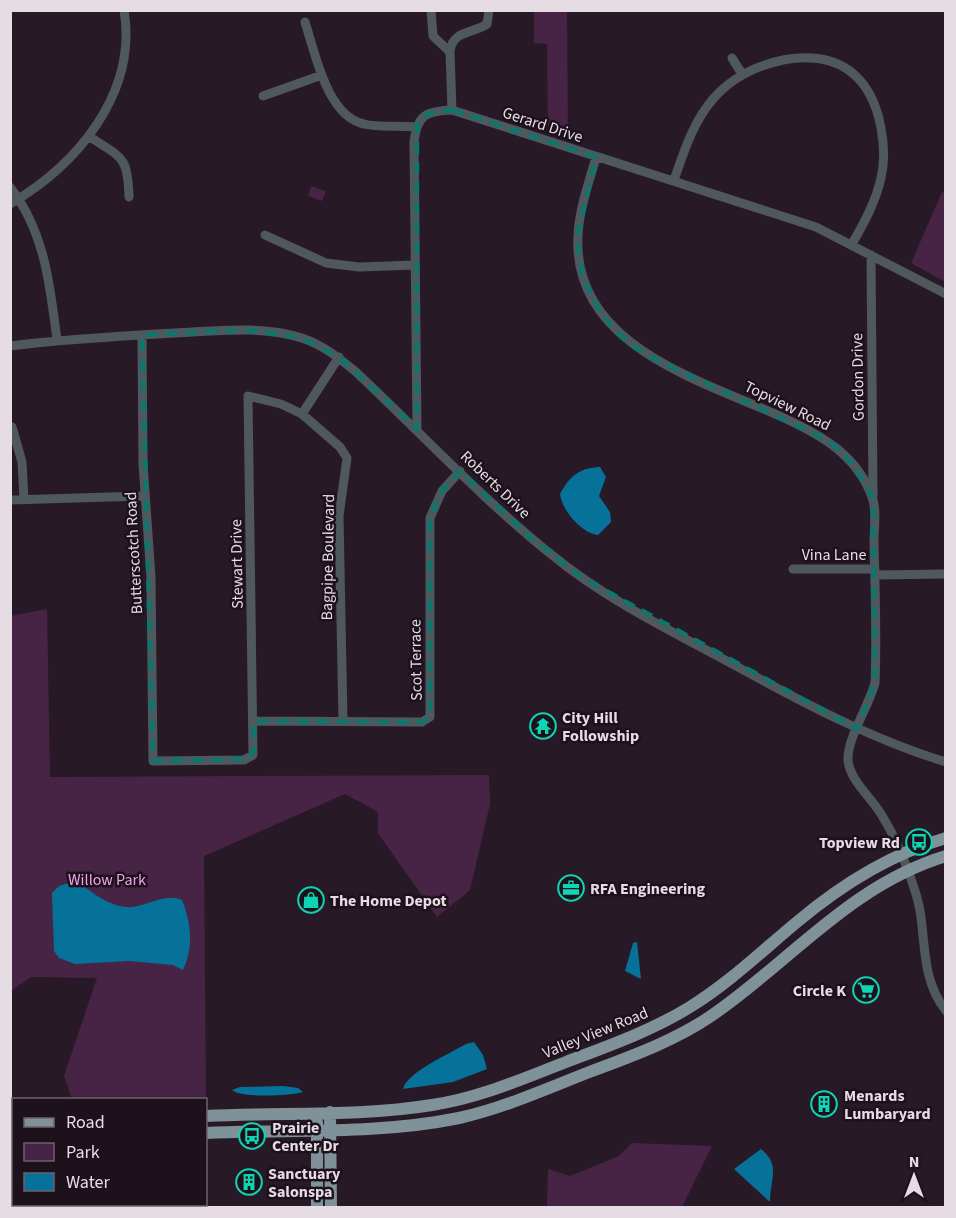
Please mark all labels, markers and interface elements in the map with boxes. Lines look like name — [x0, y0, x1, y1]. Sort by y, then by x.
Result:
street label: Gerard Drive — [500, 102, 586, 148]
street label: Gordon Drive — [846, 333, 870, 421]
street label: Topview Road — [741, 376, 834, 436]
street label: Roberts Drive — [455, 446, 535, 524]
street label: Butterscotch Road — [120, 491, 148, 615]
street label: Bagpipe Boulevard — [316, 493, 340, 621]
street label: Stewart Drive — [225, 519, 249, 609]
street label: Vina Lane — [802, 544, 866, 566]
street label: Scot Terrace — [404, 619, 428, 701]
place label: City Hill Followship — [562, 707, 639, 747]
temple icon: City Hill Followship — [528, 711, 558, 741]
bus stop icon: Topview Rd — [904, 827, 934, 857]
place label: Topview Rd — [819, 832, 900, 854]
park label: Willow Park — [68, 869, 146, 891]
office icon: RFA Engineering — [556, 873, 586, 903]
place label: RFA Engineering — [590, 878, 705, 900]
shop icon: The Home Depot — [296, 885, 326, 915]
place label: The Home Depot — [330, 890, 447, 912]
supermarket icon: Circle K — [851, 975, 881, 1005]
place label: Circle K — [793, 980, 846, 1002]
street label: Valley View Road — [539, 1002, 651, 1064]
place label: Menards Lumbaryard — [844, 1085, 931, 1125]
building icon: Menards Lumbaryard — [809, 1089, 839, 1119]
legend — [12, 1098, 207, 1206]
text: Road — [66, 1110, 105, 1135]
place label: Prairie Center Dr — [272, 1117, 340, 1157]
bus stop icon: Prairie Center Dr — [237, 1121, 267, 1151]
text: Park — [66, 1140, 100, 1165]
north arrow — [884, 1146, 944, 1206]
text: N — [909, 1151, 919, 1173]
place label: Sanctuary Salonspa — [268, 1163, 341, 1203]
building icon: Sanctuary Salonspa — [234, 1167, 264, 1197]
text: Water — [66, 1170, 110, 1195]

